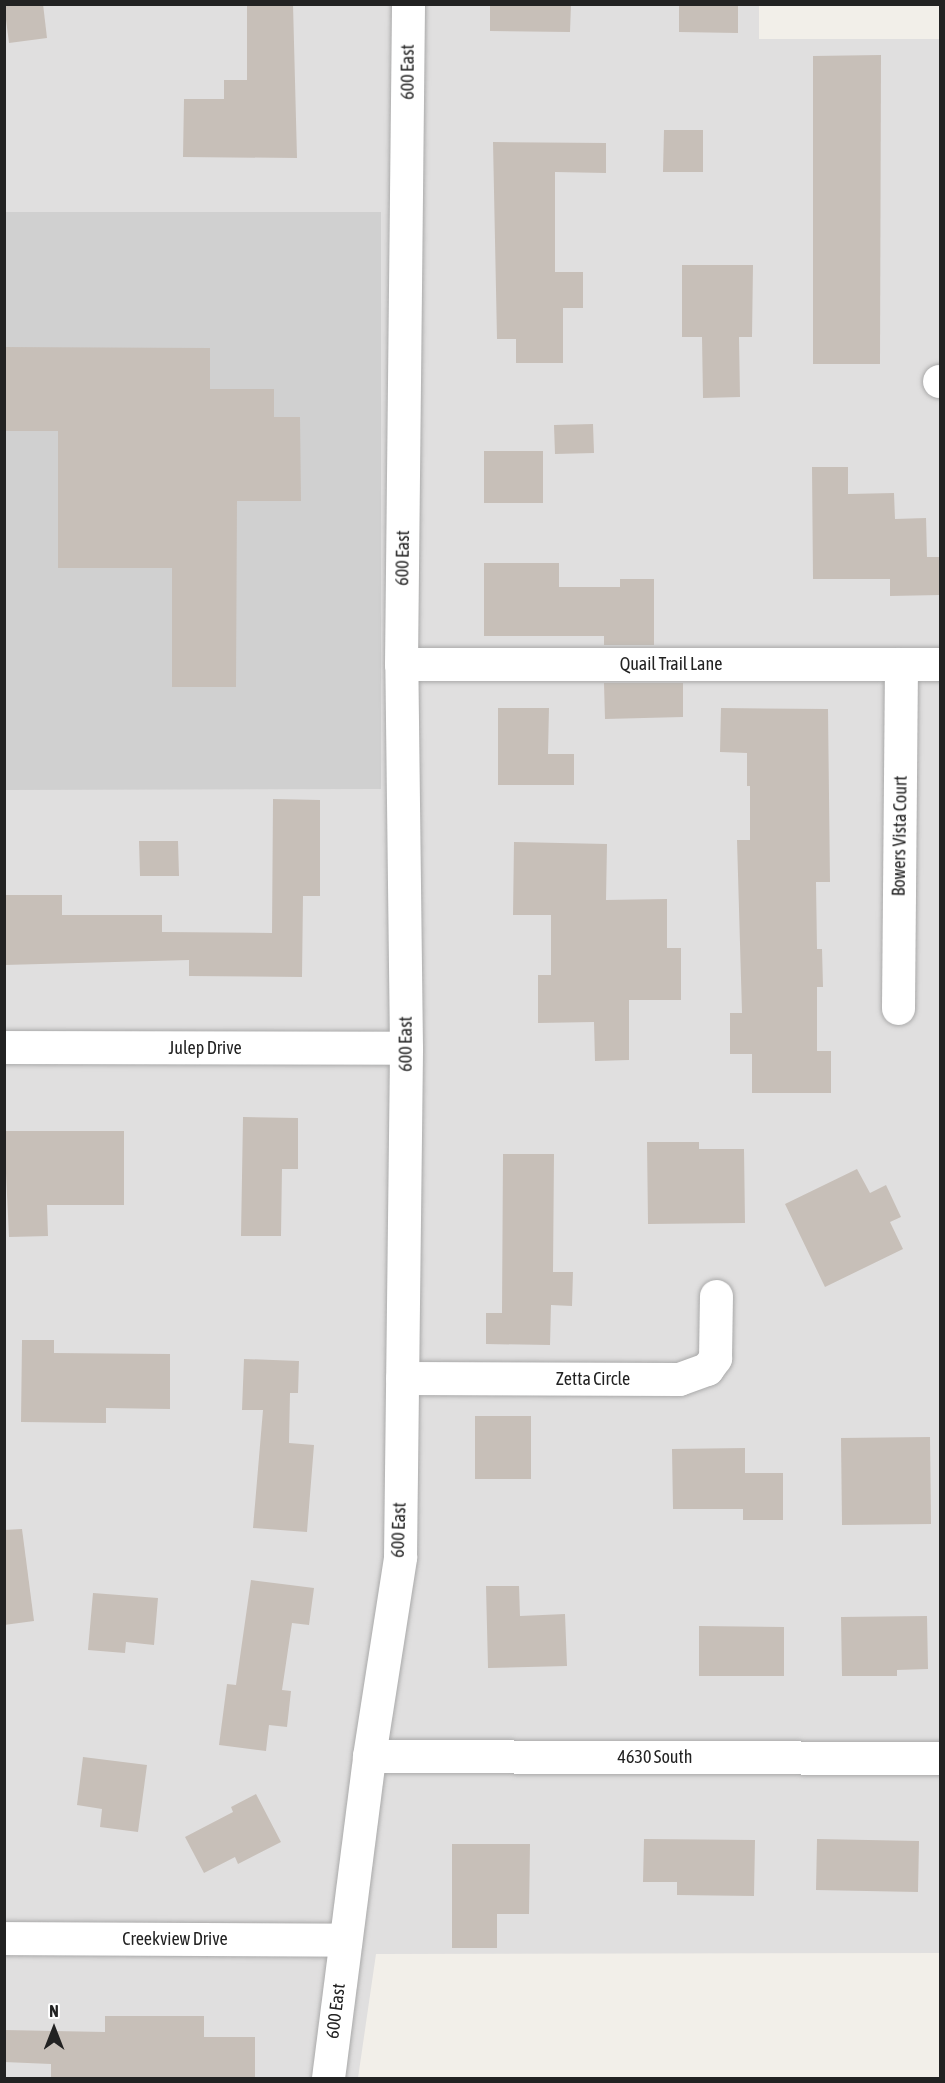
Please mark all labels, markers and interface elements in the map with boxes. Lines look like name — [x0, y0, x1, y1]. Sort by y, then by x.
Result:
street label: 600 East — [397, 44, 419, 100]
street label: 600 East — [392, 530, 414, 586]
street label: Quail Trail Lane — [620, 653, 722, 675]
street label: Bowers Vista Court — [888, 776, 912, 896]
street label: 600 East — [395, 1016, 417, 1072]
street label: Julep Drive — [168, 1037, 242, 1059]
street label: Zetta Circle — [556, 1368, 630, 1390]
street label: 600 East — [387, 1502, 411, 1558]
street label: 4630 South — [618, 1746, 692, 1768]
street label: Creekview Drive — [122, 1928, 228, 1950]
street label: 600 East — [322, 1982, 350, 2040]
north arrow — [24, 1999, 84, 2059]
text: N — [49, 2002, 59, 2020]

